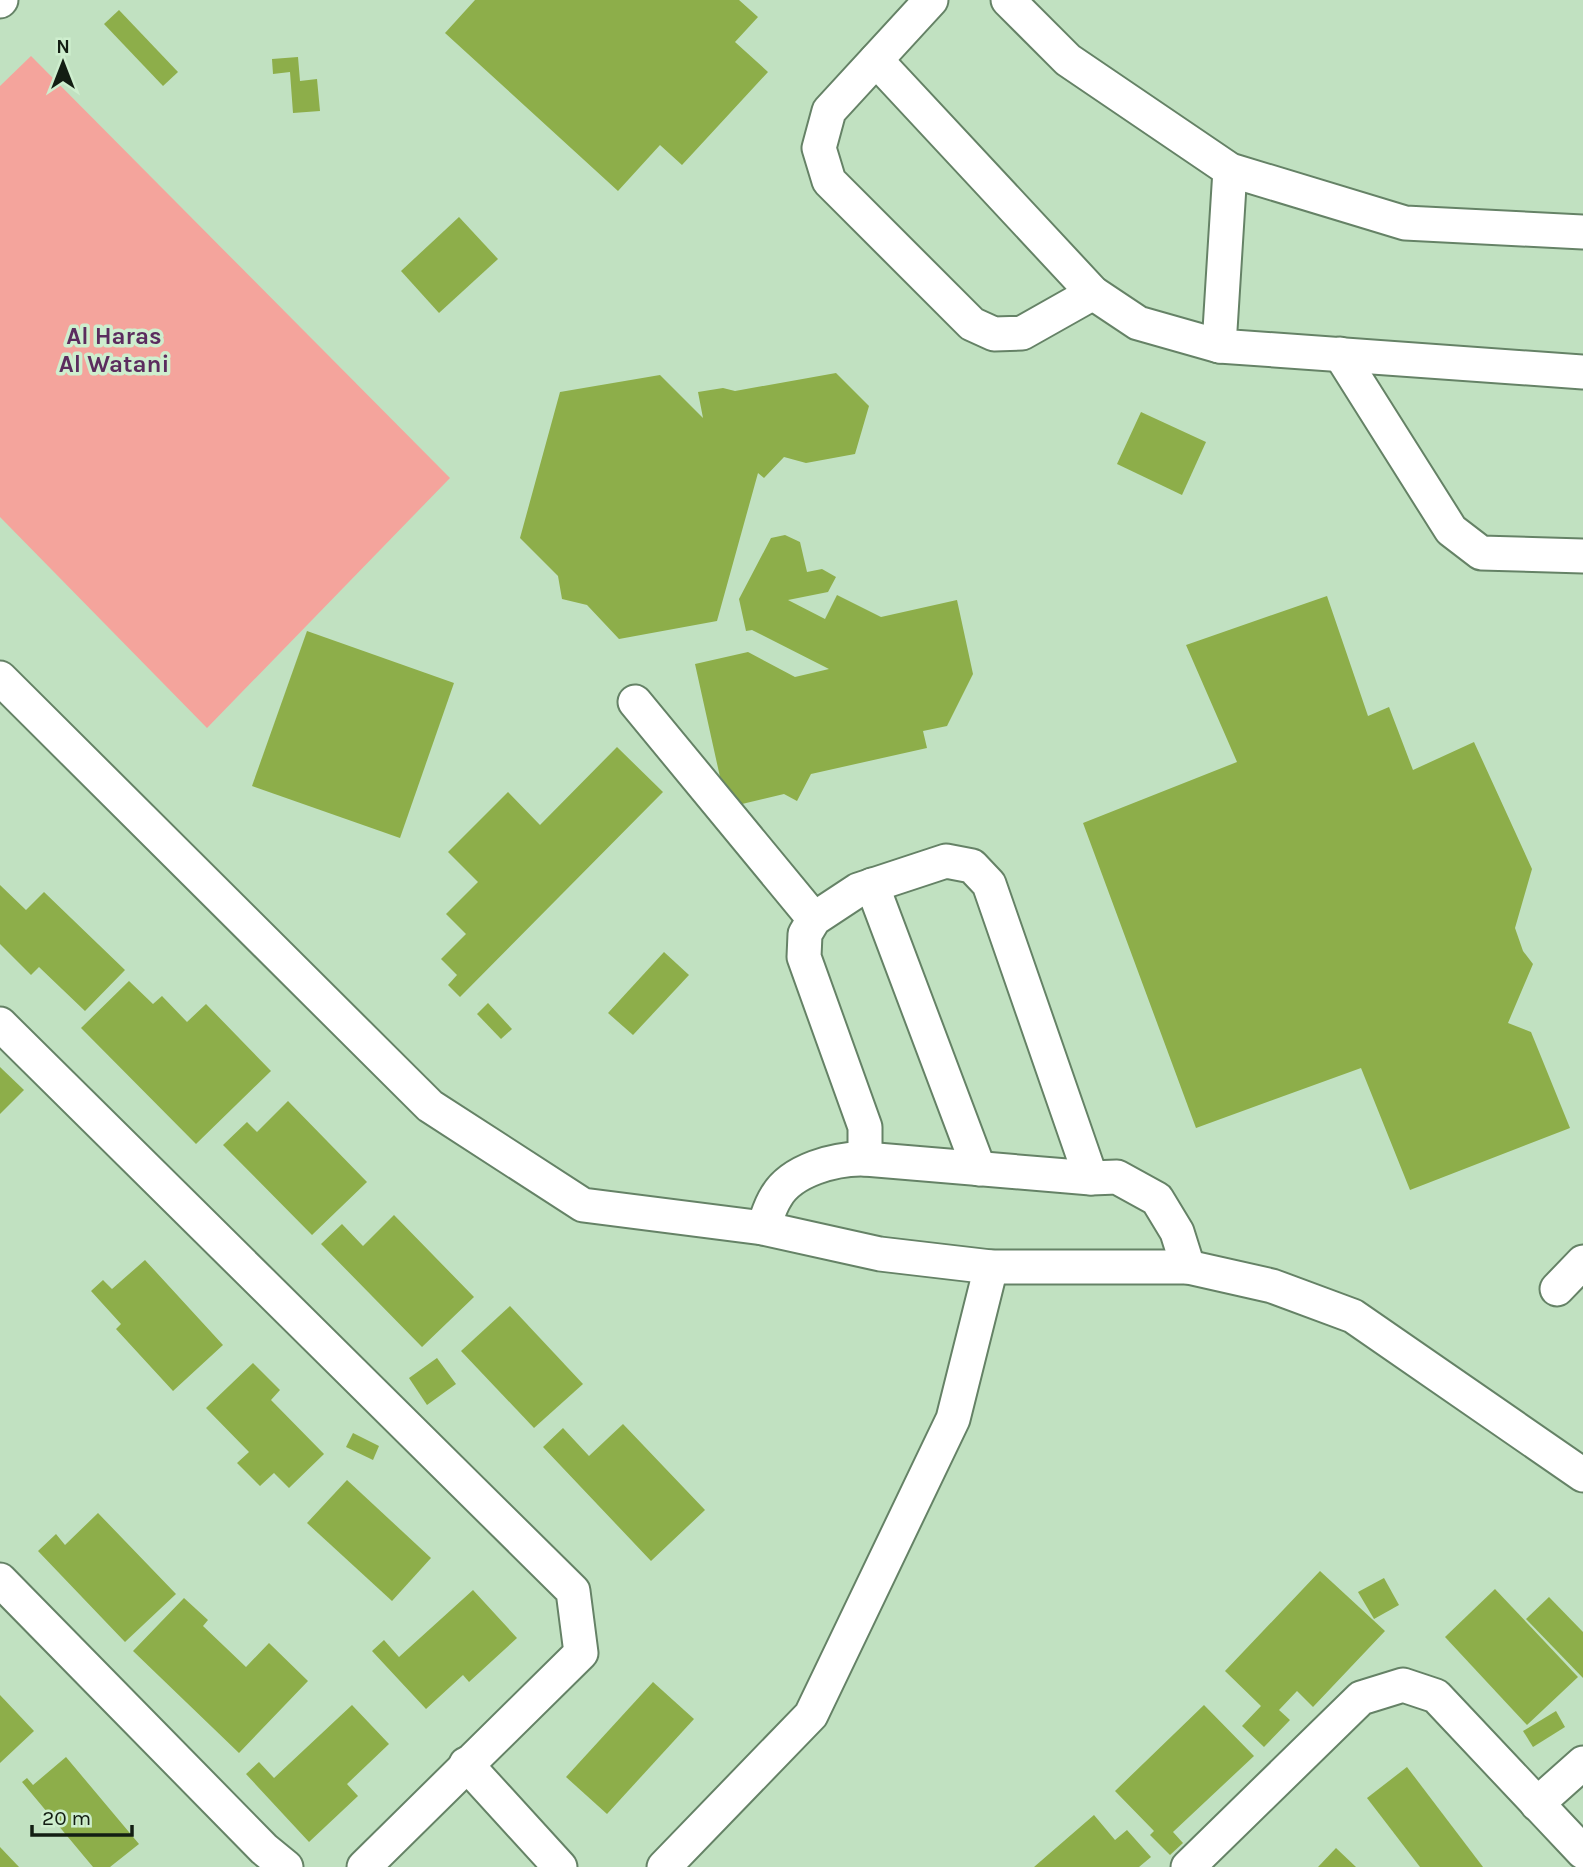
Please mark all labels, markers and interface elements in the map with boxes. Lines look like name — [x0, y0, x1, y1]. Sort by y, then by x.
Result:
north arrow — [28, 28, 98, 98]
text: N — [56, 36, 70, 58]
district label: Al Haras Al Watani — [59, 322, 169, 378]
scale bar — [32, 1794, 131, 1838]
text: 20 m — [42, 1806, 91, 1830]

